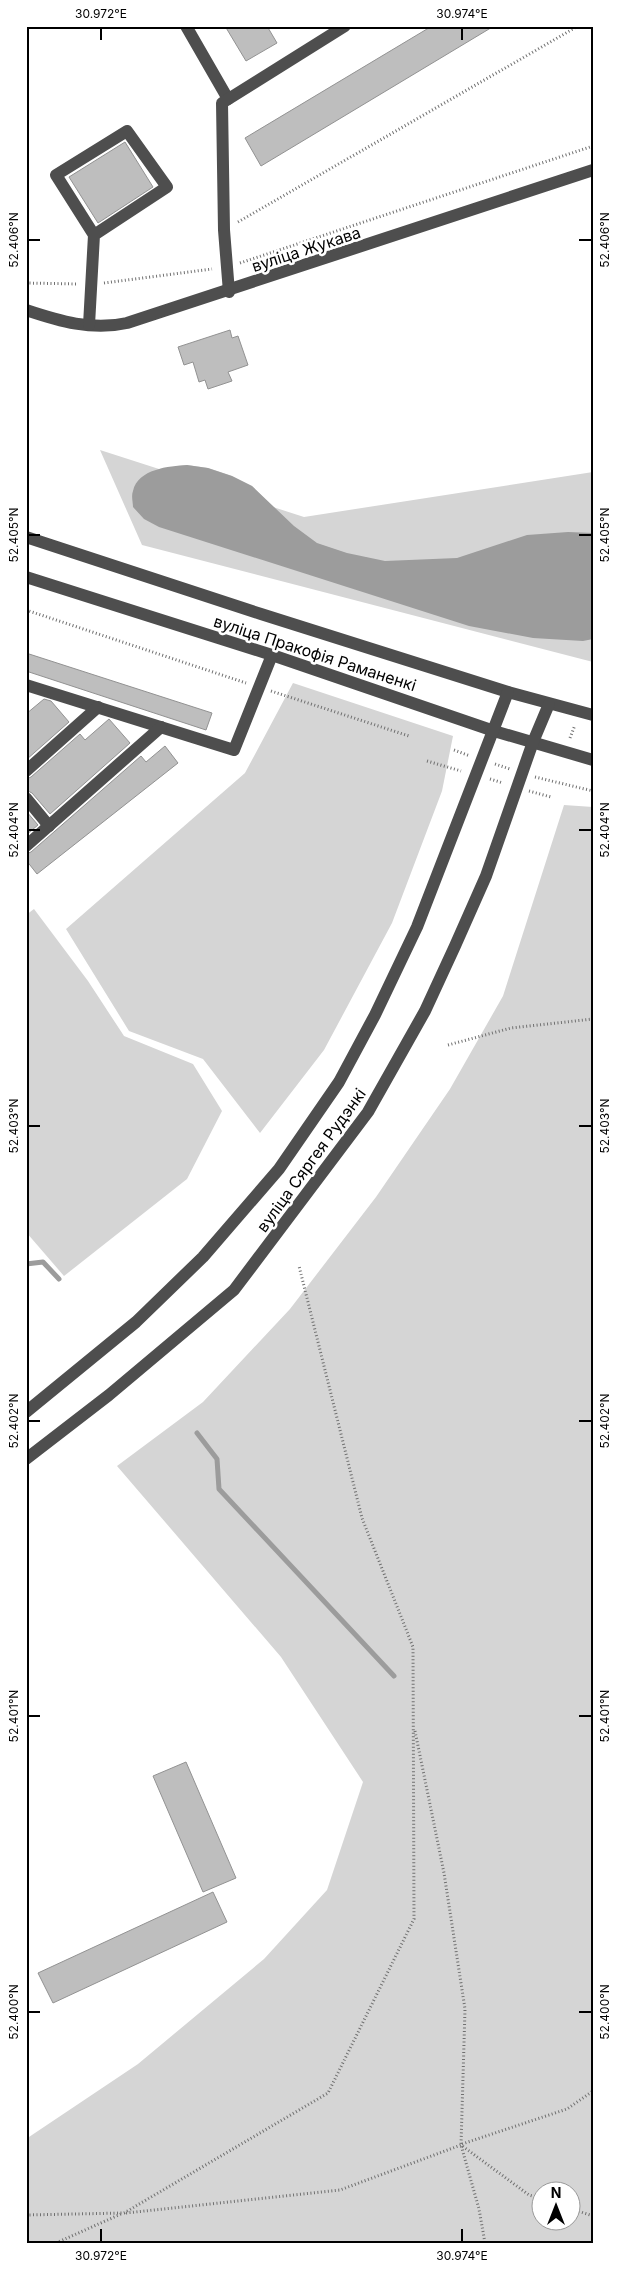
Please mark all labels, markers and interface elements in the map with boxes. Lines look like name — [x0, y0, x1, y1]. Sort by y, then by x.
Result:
text: 30.972°E — [75, 6, 127, 21]
text: 30.974°E — [436, 6, 488, 21]
text: 52.406°N — [6, 212, 21, 268]
text: 52.406°N — [597, 212, 612, 268]
street label: вуліца Жукава — [249, 222, 363, 276]
text: 52.405°N — [6, 507, 21, 563]
text: 52.405°N — [597, 507, 612, 563]
street label: вуліца Пракофія Раманенкі — [211, 611, 419, 695]
text: 52.404°N — [6, 802, 21, 858]
text: 52.404°N — [597, 802, 612, 858]
street label: вуліца Сяргея Рудэнкі — [252, 1084, 370, 1236]
text: 52.403°N — [6, 1098, 21, 1154]
text: 52.403°N — [597, 1098, 612, 1154]
text: 52.402°N — [6, 1393, 21, 1449]
text: 52.402°N — [597, 1393, 612, 1449]
text: 52.401°N — [6, 1690, 21, 1742]
text: 52.401°N — [597, 1690, 612, 1742]
text: 52.400°N — [6, 1984, 21, 2040]
text: 52.400°N — [597, 1984, 612, 2040]
north arrow — [532, 2182, 582, 2232]
text: N — [551, 2184, 561, 2201]
text: 30.972°E — [75, 2248, 127, 2263]
text: 30.974°E — [436, 2248, 488, 2263]

